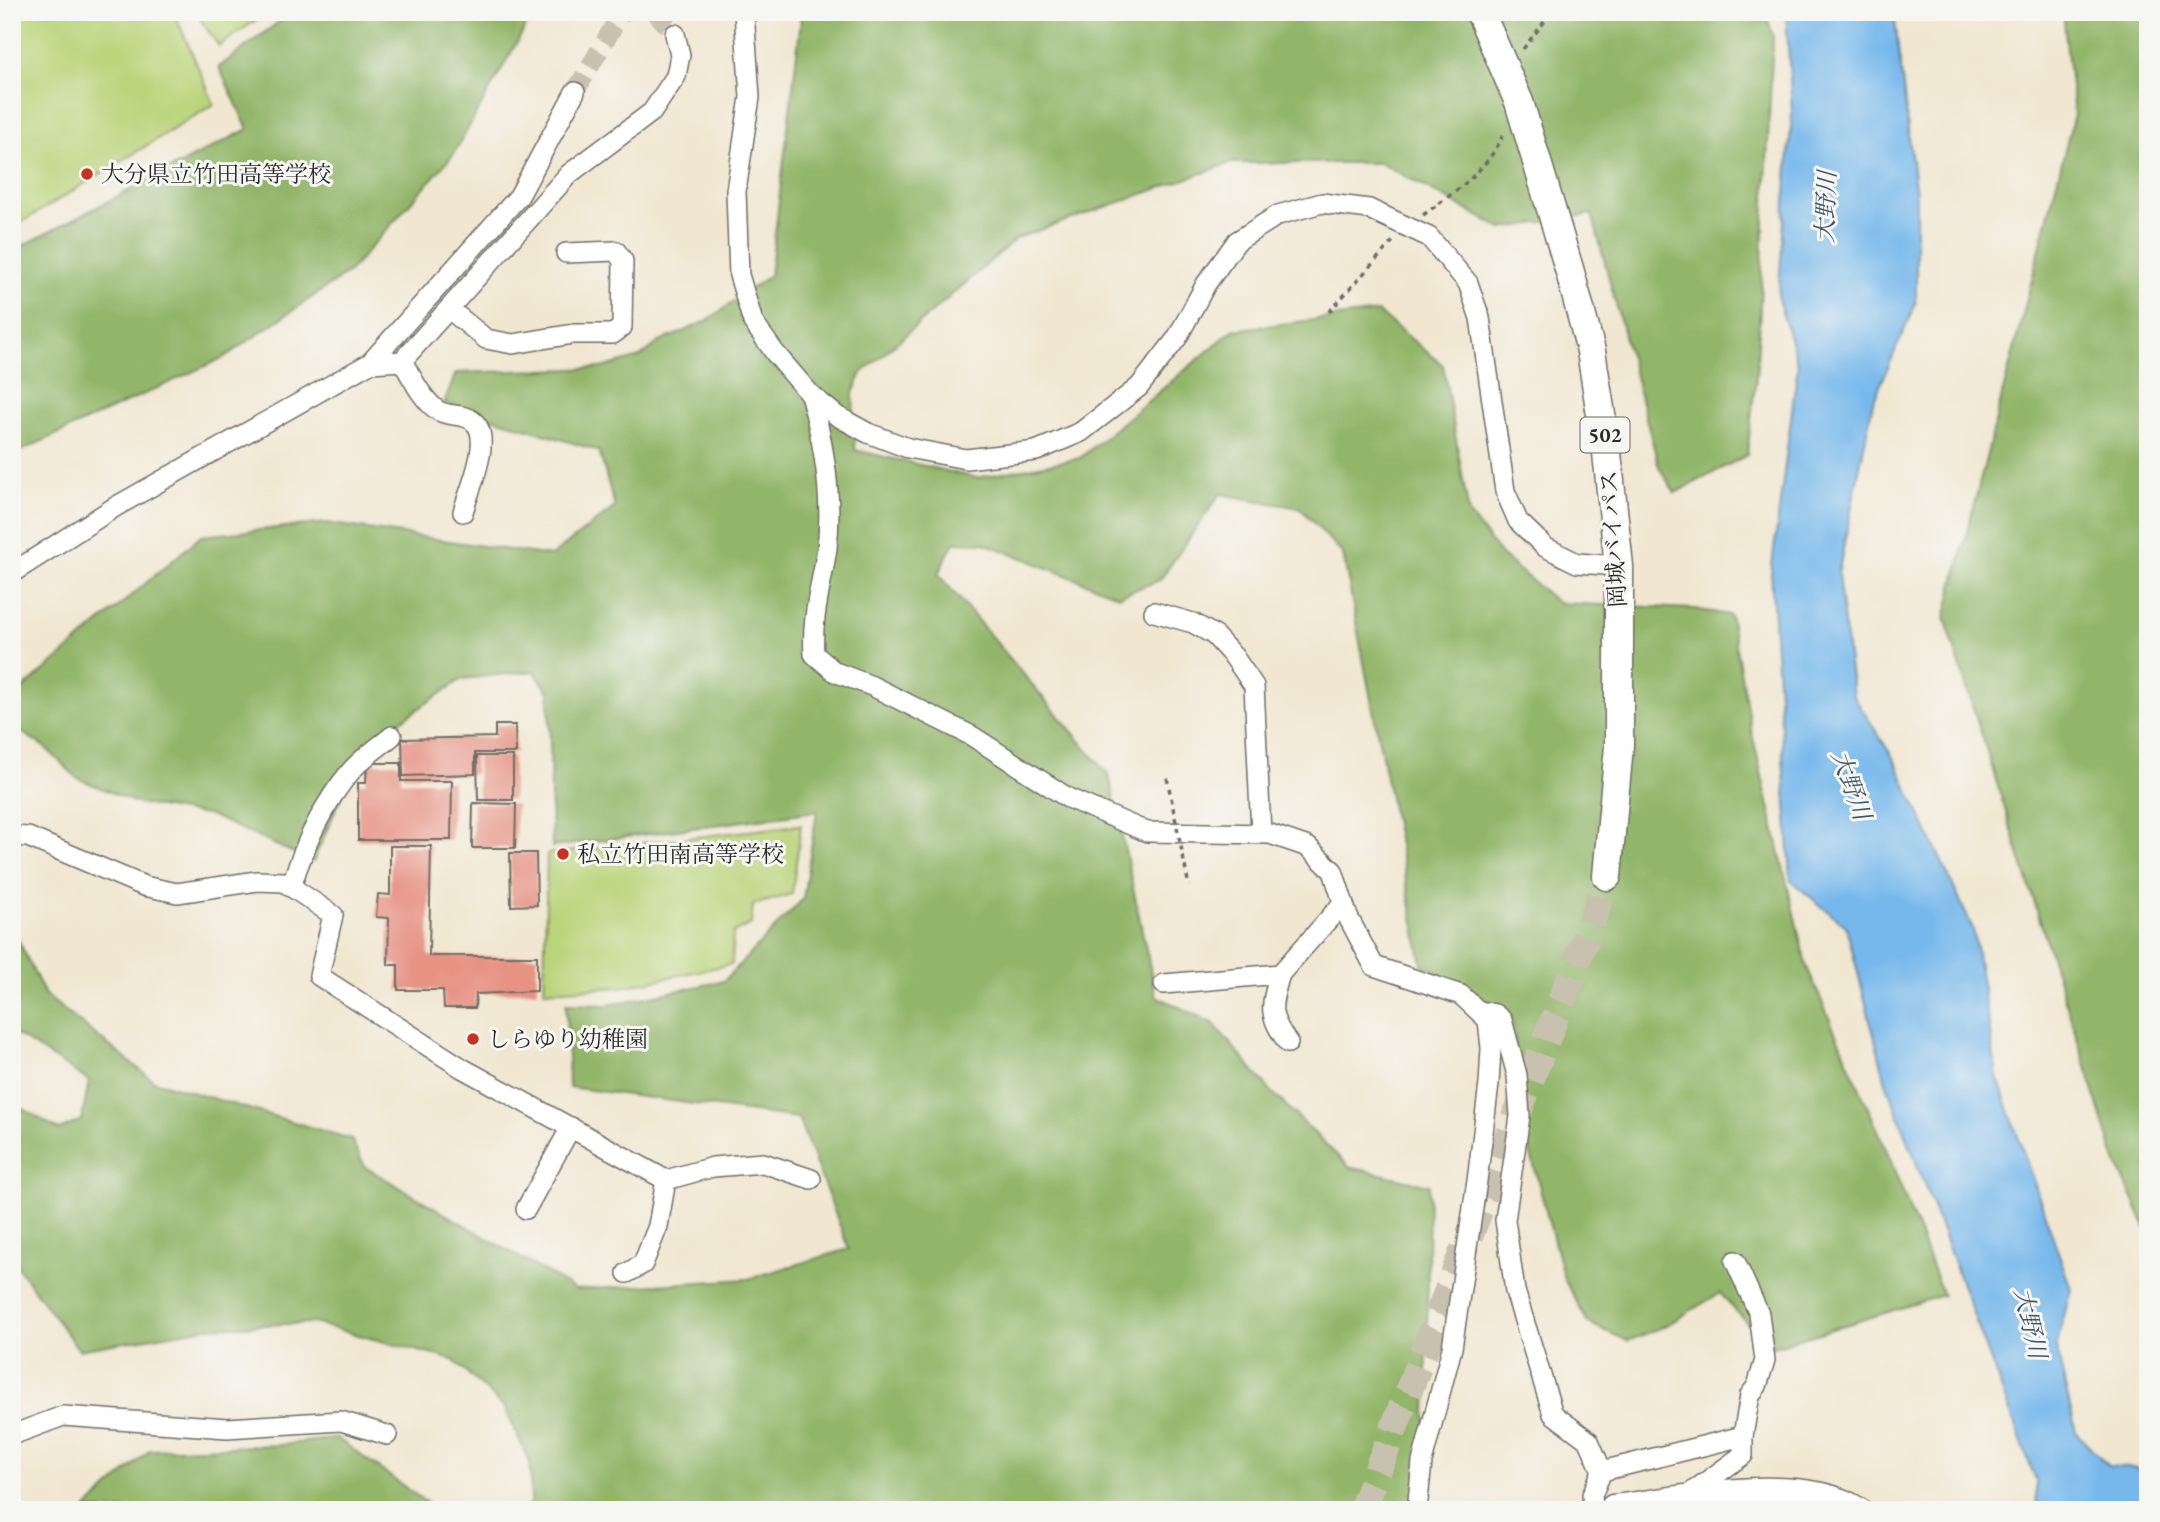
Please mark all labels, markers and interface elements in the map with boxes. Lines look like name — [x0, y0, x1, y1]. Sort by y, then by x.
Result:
place label: 大分県立竹田高等学校 — [101, 159, 331, 189]
marker: 大分県立竹田高等学校 — [79, 166, 95, 182]
water label: 大野川 — [1809, 167, 1842, 244]
road number: 502 — [1580, 418, 1630, 452]
street label: 岡城バイパス — [1593, 469, 1633, 609]
water label: 大野川 — [1825, 746, 1879, 827]
place label: 私立竹田南高等学校 — [577, 839, 784, 869]
marker: 私立竹田南高等学校 — [555, 846, 571, 862]
place label: しらゆり幼稚園 — [487, 1024, 648, 1054]
marker: しらゆり幼稚園 — [465, 1031, 481, 1047]
water label: 大野川 — [2007, 1284, 2054, 1364]

